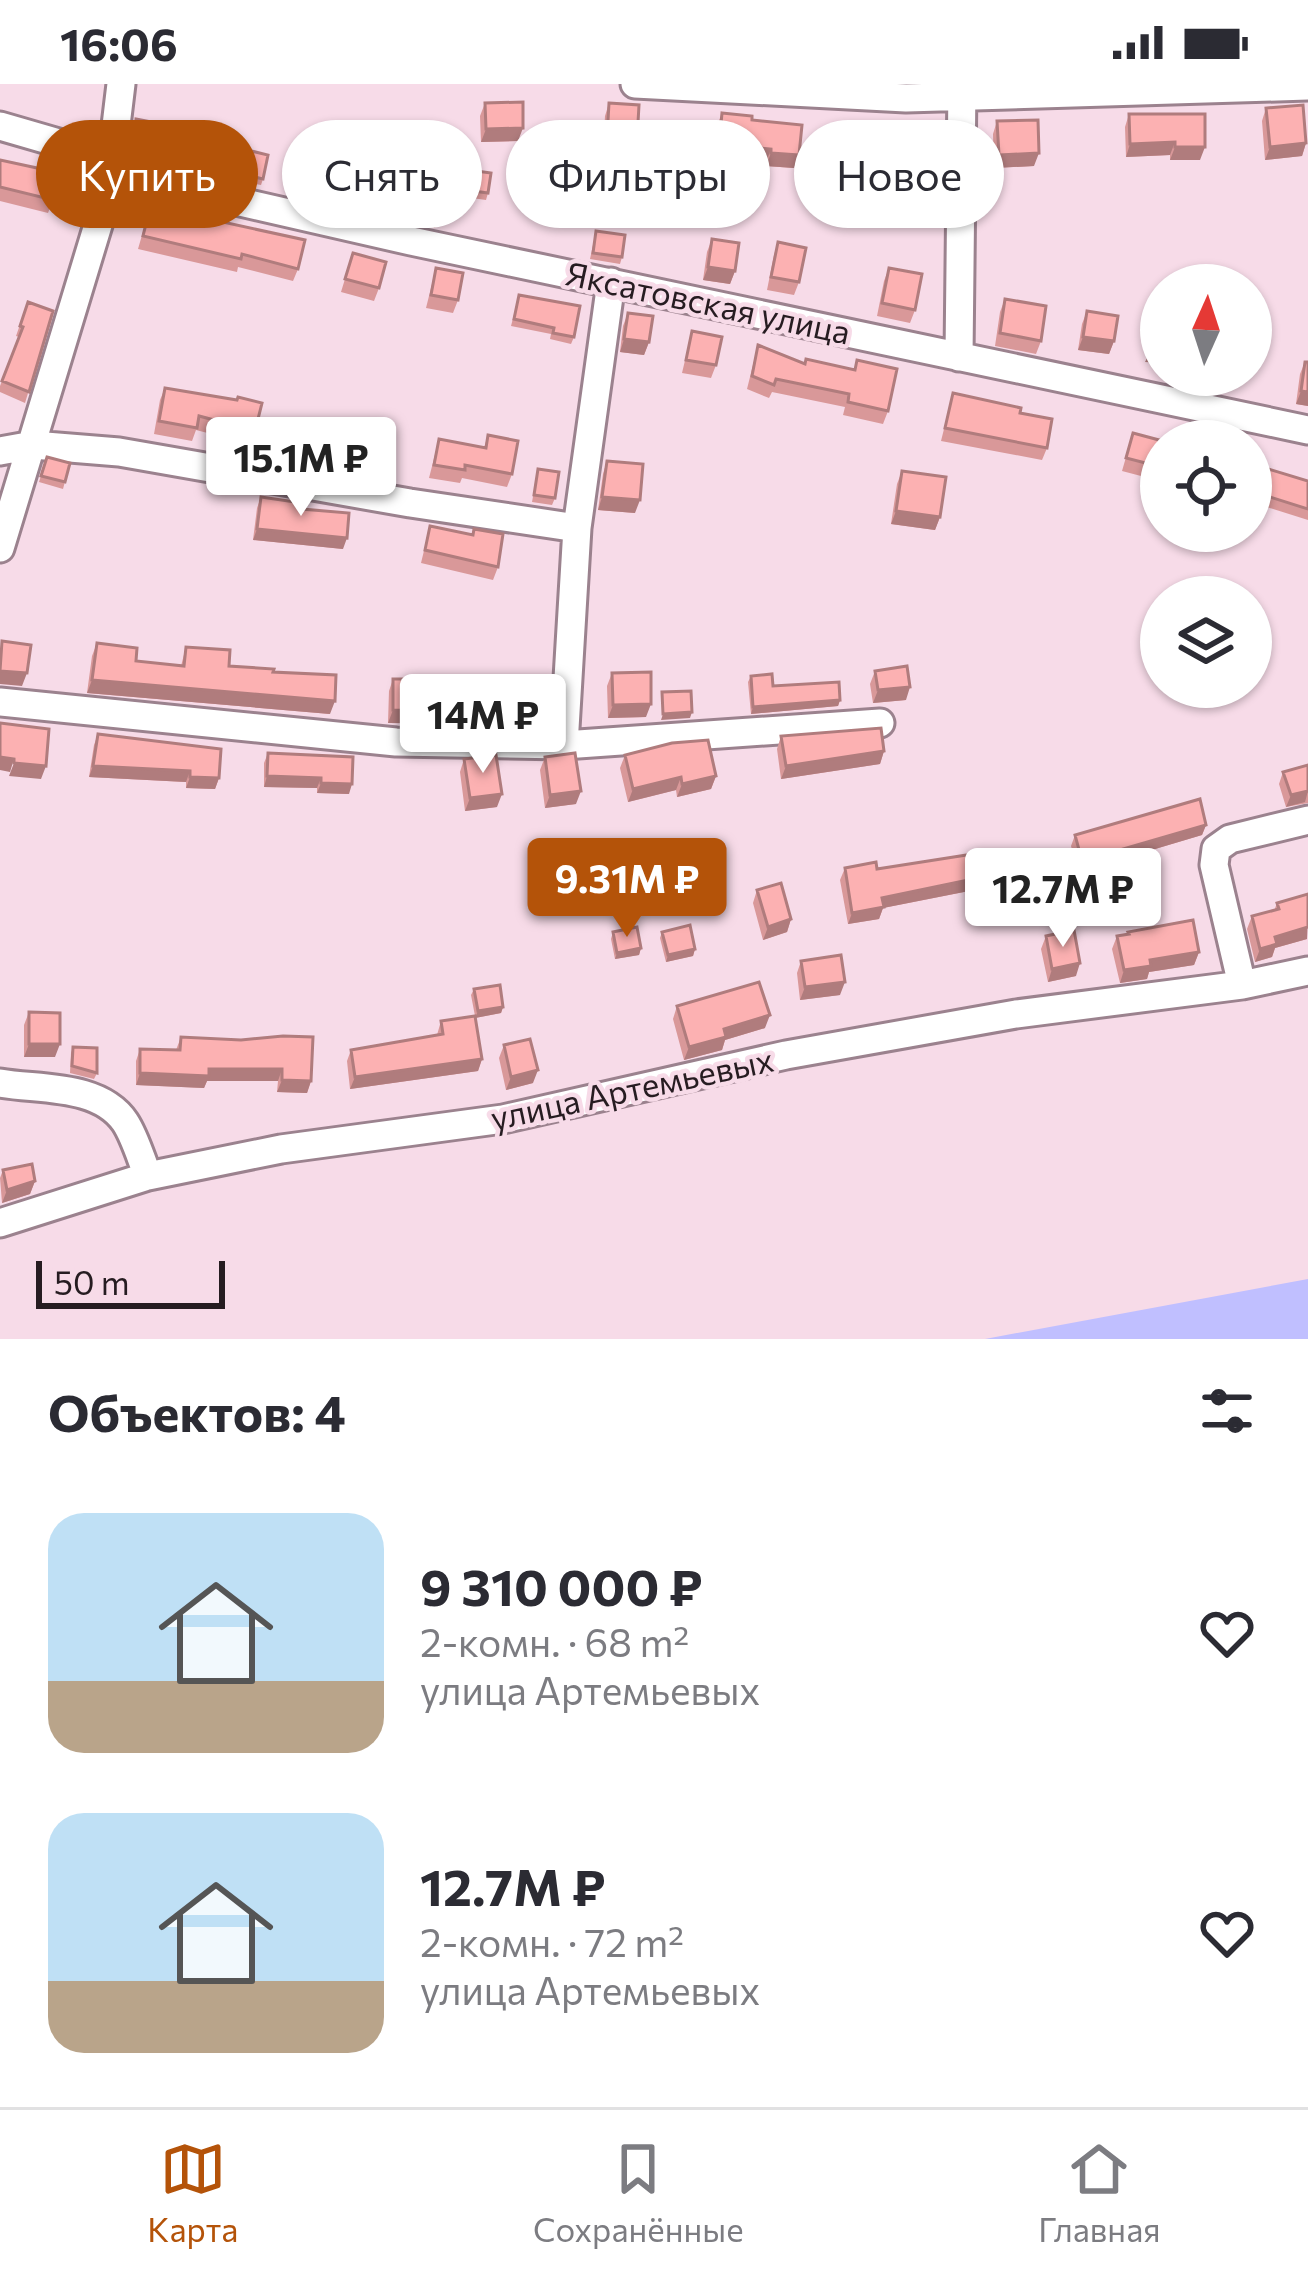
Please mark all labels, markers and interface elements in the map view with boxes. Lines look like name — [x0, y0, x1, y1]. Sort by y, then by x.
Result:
text: 16:06 — [60, 15, 178, 70]
chip: Купить — [36, 120, 258, 228]
chip: Снять — [282, 120, 482, 228]
chip: Фильтры — [506, 120, 770, 228]
chip: Новое — [794, 120, 1004, 228]
street label: Яксатовская улица — [562, 251, 854, 352]
north arrow — [1140, 264, 1272, 396]
map controls — [1140, 264, 1272, 708]
pin: 15.1M ₽ — [190, 417, 412, 519]
button: locate — [1140, 420, 1272, 552]
text: 15.1M ₽ — [233, 432, 369, 480]
button: layers — [1140, 576, 1272, 708]
pin: 14M ₽ — [399, 674, 567, 776]
text: 14M ₽ — [427, 689, 539, 737]
pin: 9.31M ₽ — [516, 838, 738, 940]
pin: 12.7M ₽ — [952, 848, 1174, 950]
text: 9.31M ₽ — [555, 853, 699, 901]
text: 12.7M ₽ — [992, 863, 1134, 911]
street label: улица Артемьевых — [487, 1038, 777, 1138]
scale bar — [36, 1255, 225, 1308]
text: 50 m — [54, 1261, 130, 1302]
icon: filters — [1194, 1378, 1260, 1444]
text: Объектов: 4 — [48, 1380, 346, 1443]
text: 9 310 000 ₽ — [420, 1554, 703, 1617]
icon: home — [144, 1561, 288, 1705]
icon: heart — [1194, 1600, 1260, 1666]
text: 2-комн. · 68 m² — [420, 1617, 689, 1665]
text: улица Артемьевых — [420, 1665, 760, 1713]
text: 12.7M ₽ — [420, 1854, 606, 1917]
icon: home — [144, 1861, 288, 2005]
icon: heart — [1194, 1900, 1260, 1966]
text: 2-комн. · 72 m² — [420, 1917, 684, 1965]
text: улица Артемьевых — [420, 1965, 760, 2013]
tab: Карта — [147, 2136, 238, 2249]
tab: Сохранённые — [533, 2136, 744, 2249]
tab: Главная — [1038, 2136, 1161, 2249]

